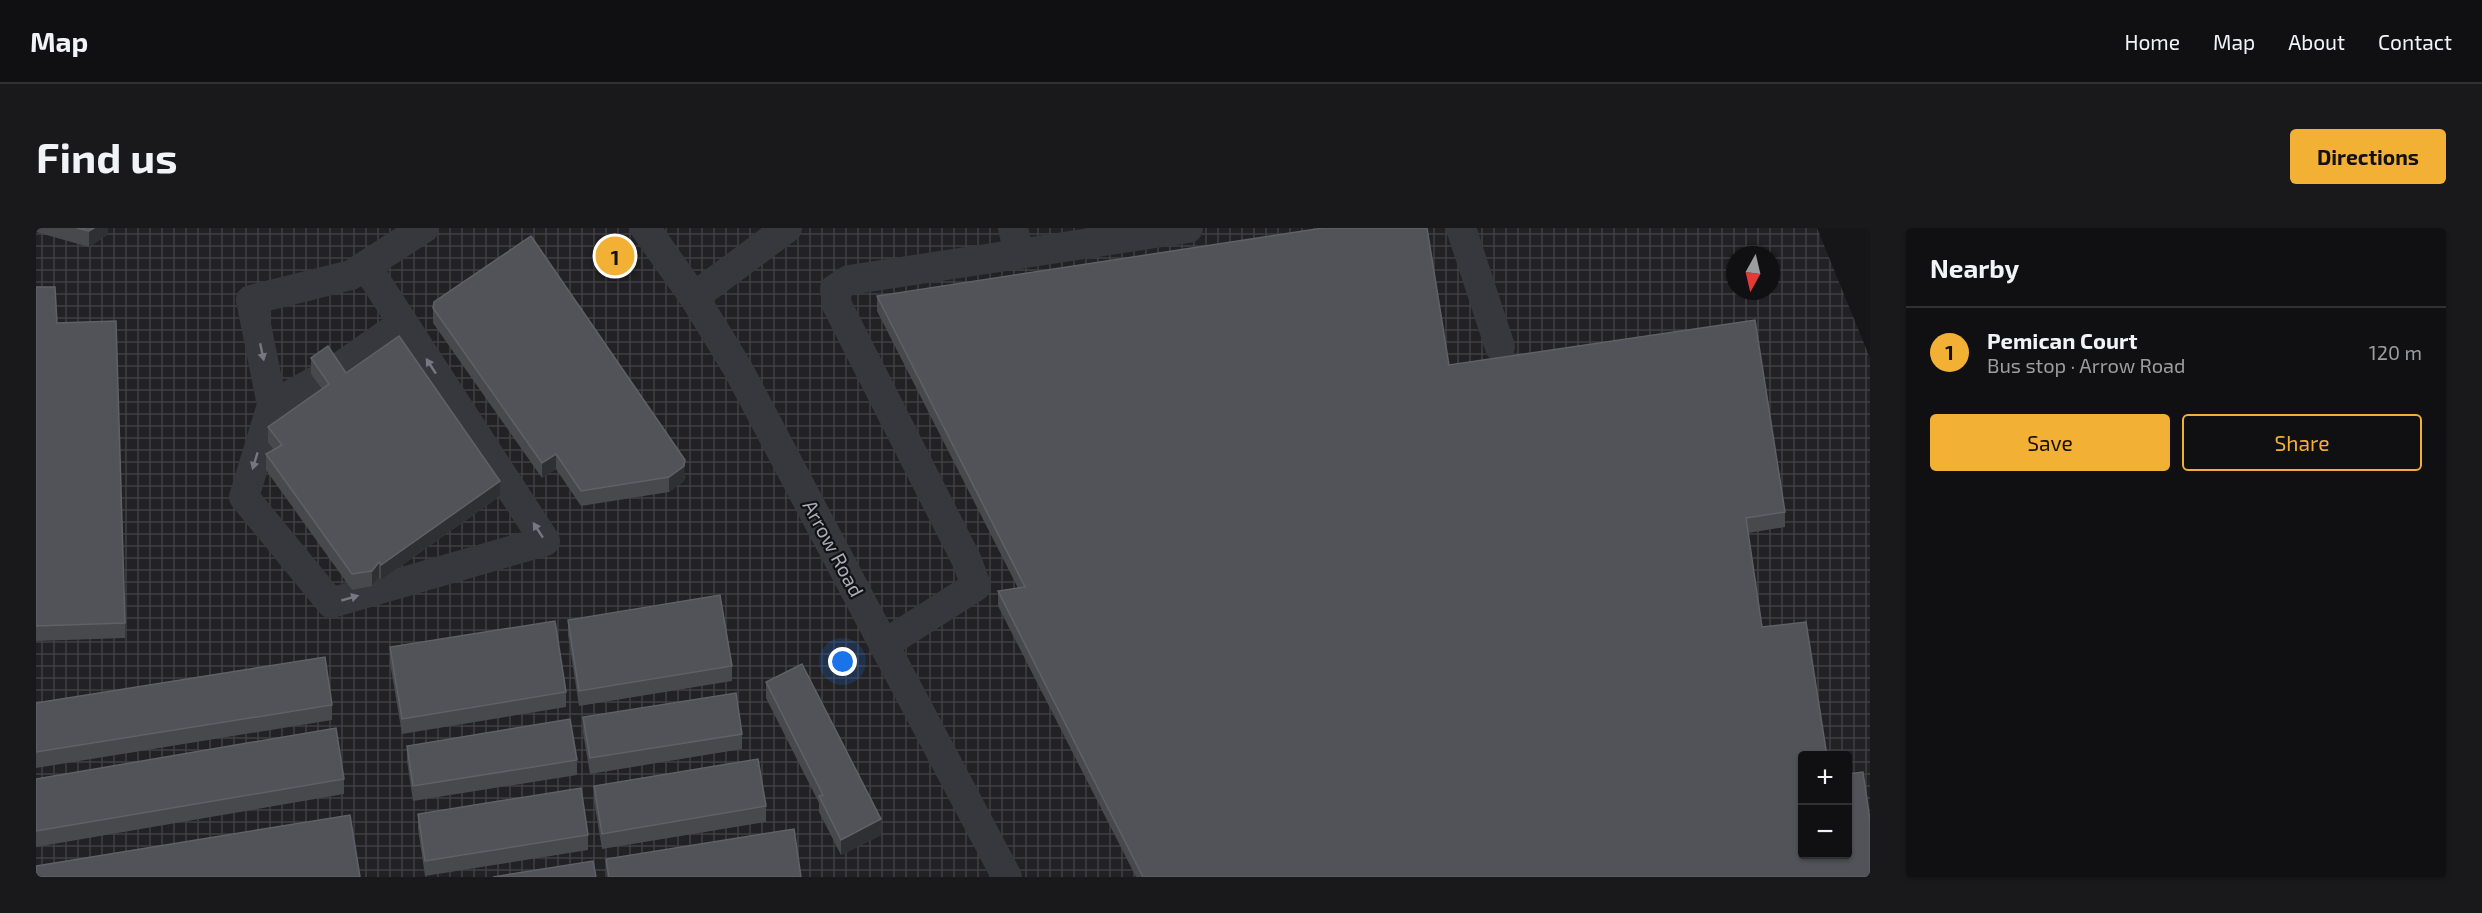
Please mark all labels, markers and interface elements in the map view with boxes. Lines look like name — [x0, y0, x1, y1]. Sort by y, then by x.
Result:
text: Map — [30, 24, 88, 58]
text: Home — [2124, 29, 2180, 54]
text: Map — [2213, 29, 2255, 54]
text: About — [2288, 29, 2345, 54]
text: Contact — [2378, 29, 2452, 54]
button: Directions — [2290, 129, 2446, 184]
text: Find us — [36, 131, 178, 181]
pin: 1 — [596, 234, 634, 279]
north arrow — [1726, 246, 1780, 300]
text: Nearby — [1930, 252, 2019, 283]
text: Pemican Court — [1987, 327, 2137, 353]
text: 1 — [1945, 340, 1954, 364]
text: 120 m — [2369, 340, 2422, 364]
one-way arrow — [257, 343, 267, 362]
text: Bus stop · Arrow Road — [1987, 353, 2185, 377]
one-way arrow — [426, 358, 437, 375]
button: Save — [1930, 414, 2170, 471]
button: Share — [2182, 414, 2422, 471]
one-way arrow — [250, 452, 259, 470]
street label: Arrow Road — [798, 496, 870, 600]
one-way arrow — [532, 522, 543, 538]
one-way arrow — [341, 592, 359, 602]
your location — [828, 647, 857, 676]
map controls — [1798, 751, 1852, 859]
button: + — [1798, 751, 1852, 805]
button: − — [1798, 805, 1852, 859]

